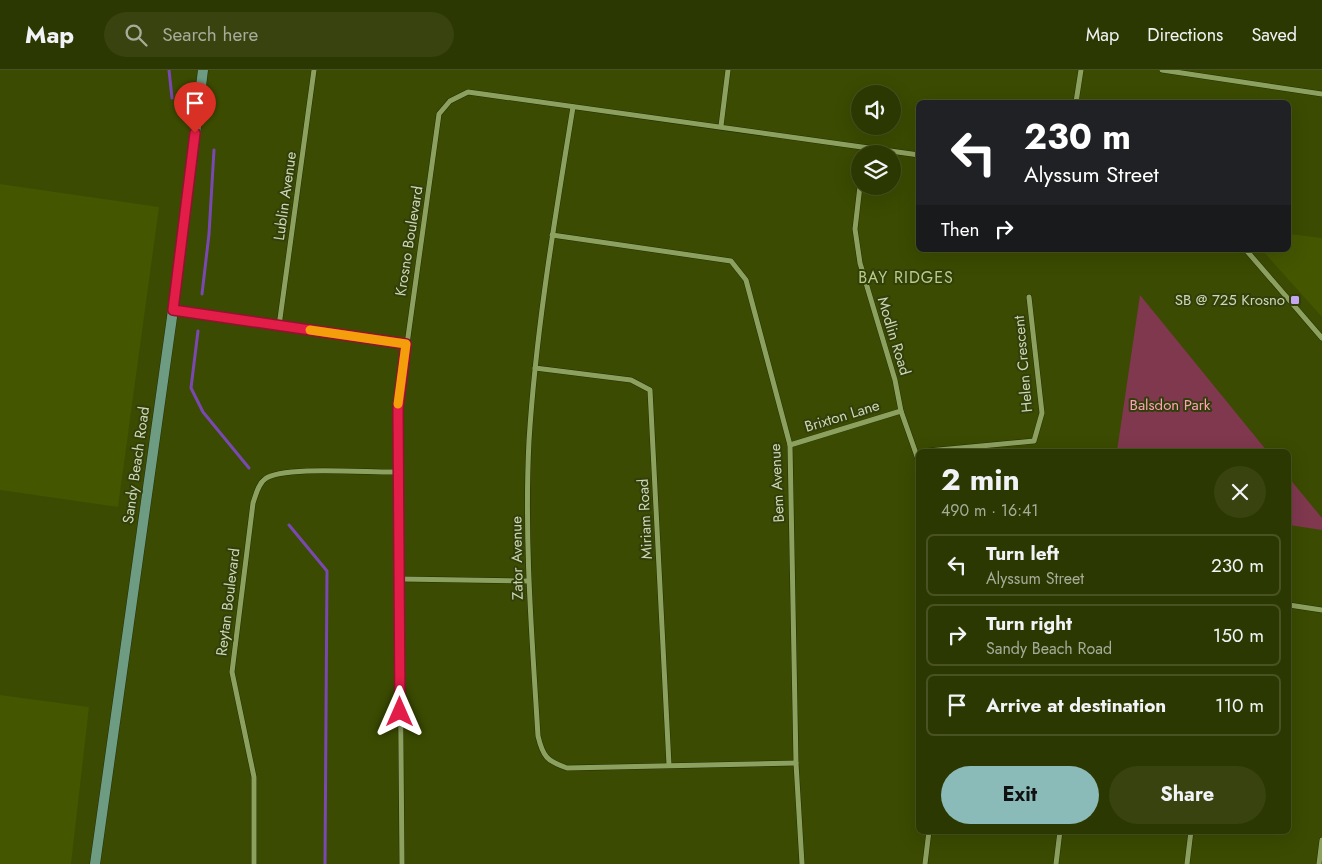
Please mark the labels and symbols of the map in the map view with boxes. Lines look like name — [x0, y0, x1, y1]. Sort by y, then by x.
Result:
pin — [174, 82, 216, 133]
street label: Lublin Avenue — [268, 150, 302, 242]
street label: Krosno Boulevard — [389, 184, 429, 298]
district label: BAY RIDGES — [858, 266, 954, 289]
place label: SB @ 725 Krosno — [1175, 289, 1285, 311]
street label: Modlin Road — [872, 294, 916, 378]
marker: SB @ 725 Krosno — [1289, 294, 1301, 306]
street label: Helen Crescent — [1008, 314, 1038, 413]
street label: Brixton Lane — [802, 394, 883, 438]
park label: Balsdon Park — [1130, 394, 1211, 416]
street label: Sandy Beach Road — [117, 405, 155, 525]
street label: Bem Avenue — [764, 443, 790, 523]
street label: Miriam Road — [632, 478, 658, 560]
street label: Zator Avenue — [505, 516, 529, 600]
street label: Reytan Boulevard — [210, 547, 246, 657]
position arrow — [373, 685, 425, 737]

